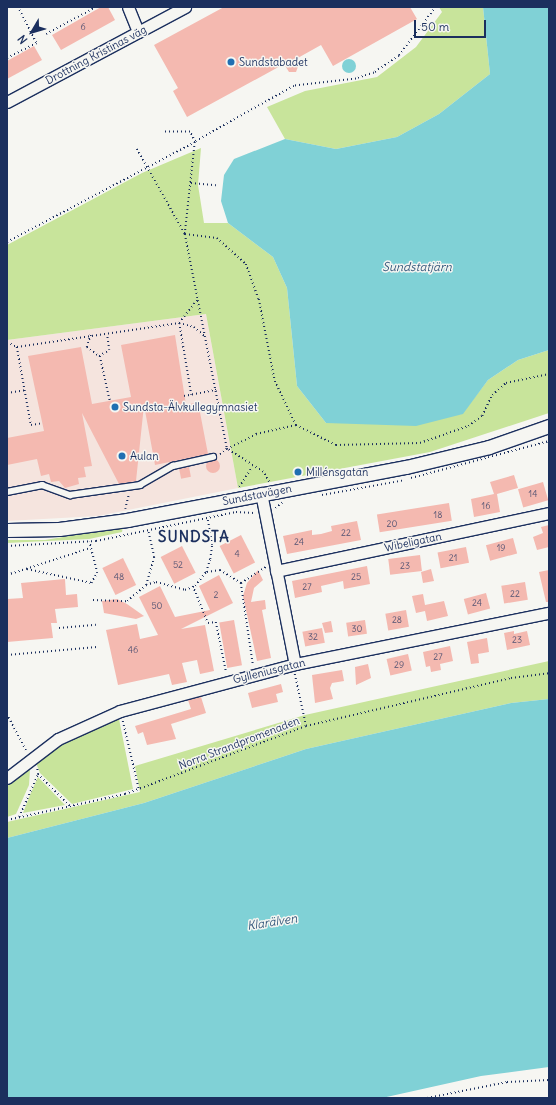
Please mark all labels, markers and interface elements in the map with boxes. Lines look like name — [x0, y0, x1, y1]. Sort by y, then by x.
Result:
north arrow — [12, 12, 52, 52]
scale bar — [416, 12, 488, 38]
text: 50 m — [421, 19, 449, 34]
house number: 6 — [80, 22, 86, 32]
street label: Drottning Kristinas väg — [43, 23, 149, 87]
text: N — [15, 32, 30, 47]
place label: Sundstabadet — [239, 55, 308, 69]
marker: Sundstabadet — [226, 57, 236, 67]
water label: Sundstatjärn — [382, 260, 452, 274]
place label: Sundsta-Älvkullegymnasiet — [123, 400, 257, 414]
marker: Sundsta-Älvkullegymnasiet — [110, 402, 120, 412]
place label: Aulan — [130, 449, 159, 463]
marker: Aulan — [117, 451, 127, 461]
place label: Millénsgatan — [306, 465, 368, 479]
marker: Millénsgatan — [293, 467, 303, 477]
street label: Sundstavägen — [221, 482, 293, 508]
house number: 14 — [529, 489, 537, 499]
house number: 16 — [482, 501, 490, 511]
house number: 18 — [434, 510, 442, 520]
house number: 20 — [387, 519, 397, 529]
district label: SUNDSTA — [158, 528, 230, 546]
house number: 22 — [341, 528, 351, 538]
street label: Wibeligatan — [383, 529, 443, 555]
house number: 24 — [294, 537, 304, 547]
house number: 19 — [497, 543, 505, 553]
house number: 4 — [234, 549, 240, 559]
house number: 21 — [449, 553, 457, 563]
house number: 52 — [173, 560, 183, 570]
house number: 23 — [400, 561, 410, 571]
house number: 48 — [114, 572, 124, 582]
house number: 25 — [351, 572, 361, 582]
house number: 27 — [302, 582, 312, 592]
house number: 22 — [510, 589, 520, 599]
house number: 2 — [214, 590, 218, 600]
house number: 24 — [472, 598, 482, 608]
house number: 50 — [151, 601, 163, 611]
house number: 28 — [392, 615, 402, 625]
house number: 30 — [351, 624, 363, 634]
house number: 32 — [308, 632, 318, 642]
house number: 23 — [512, 635, 522, 645]
house number: 46 — [128, 645, 138, 655]
house number: 27 — [433, 652, 443, 662]
street label: Gylleniusgatan — [231, 656, 307, 686]
house number: 29 — [394, 660, 404, 670]
street label: Norra Strandpromenaden — [177, 714, 301, 772]
water label: Klarälven — [246, 911, 298, 933]

